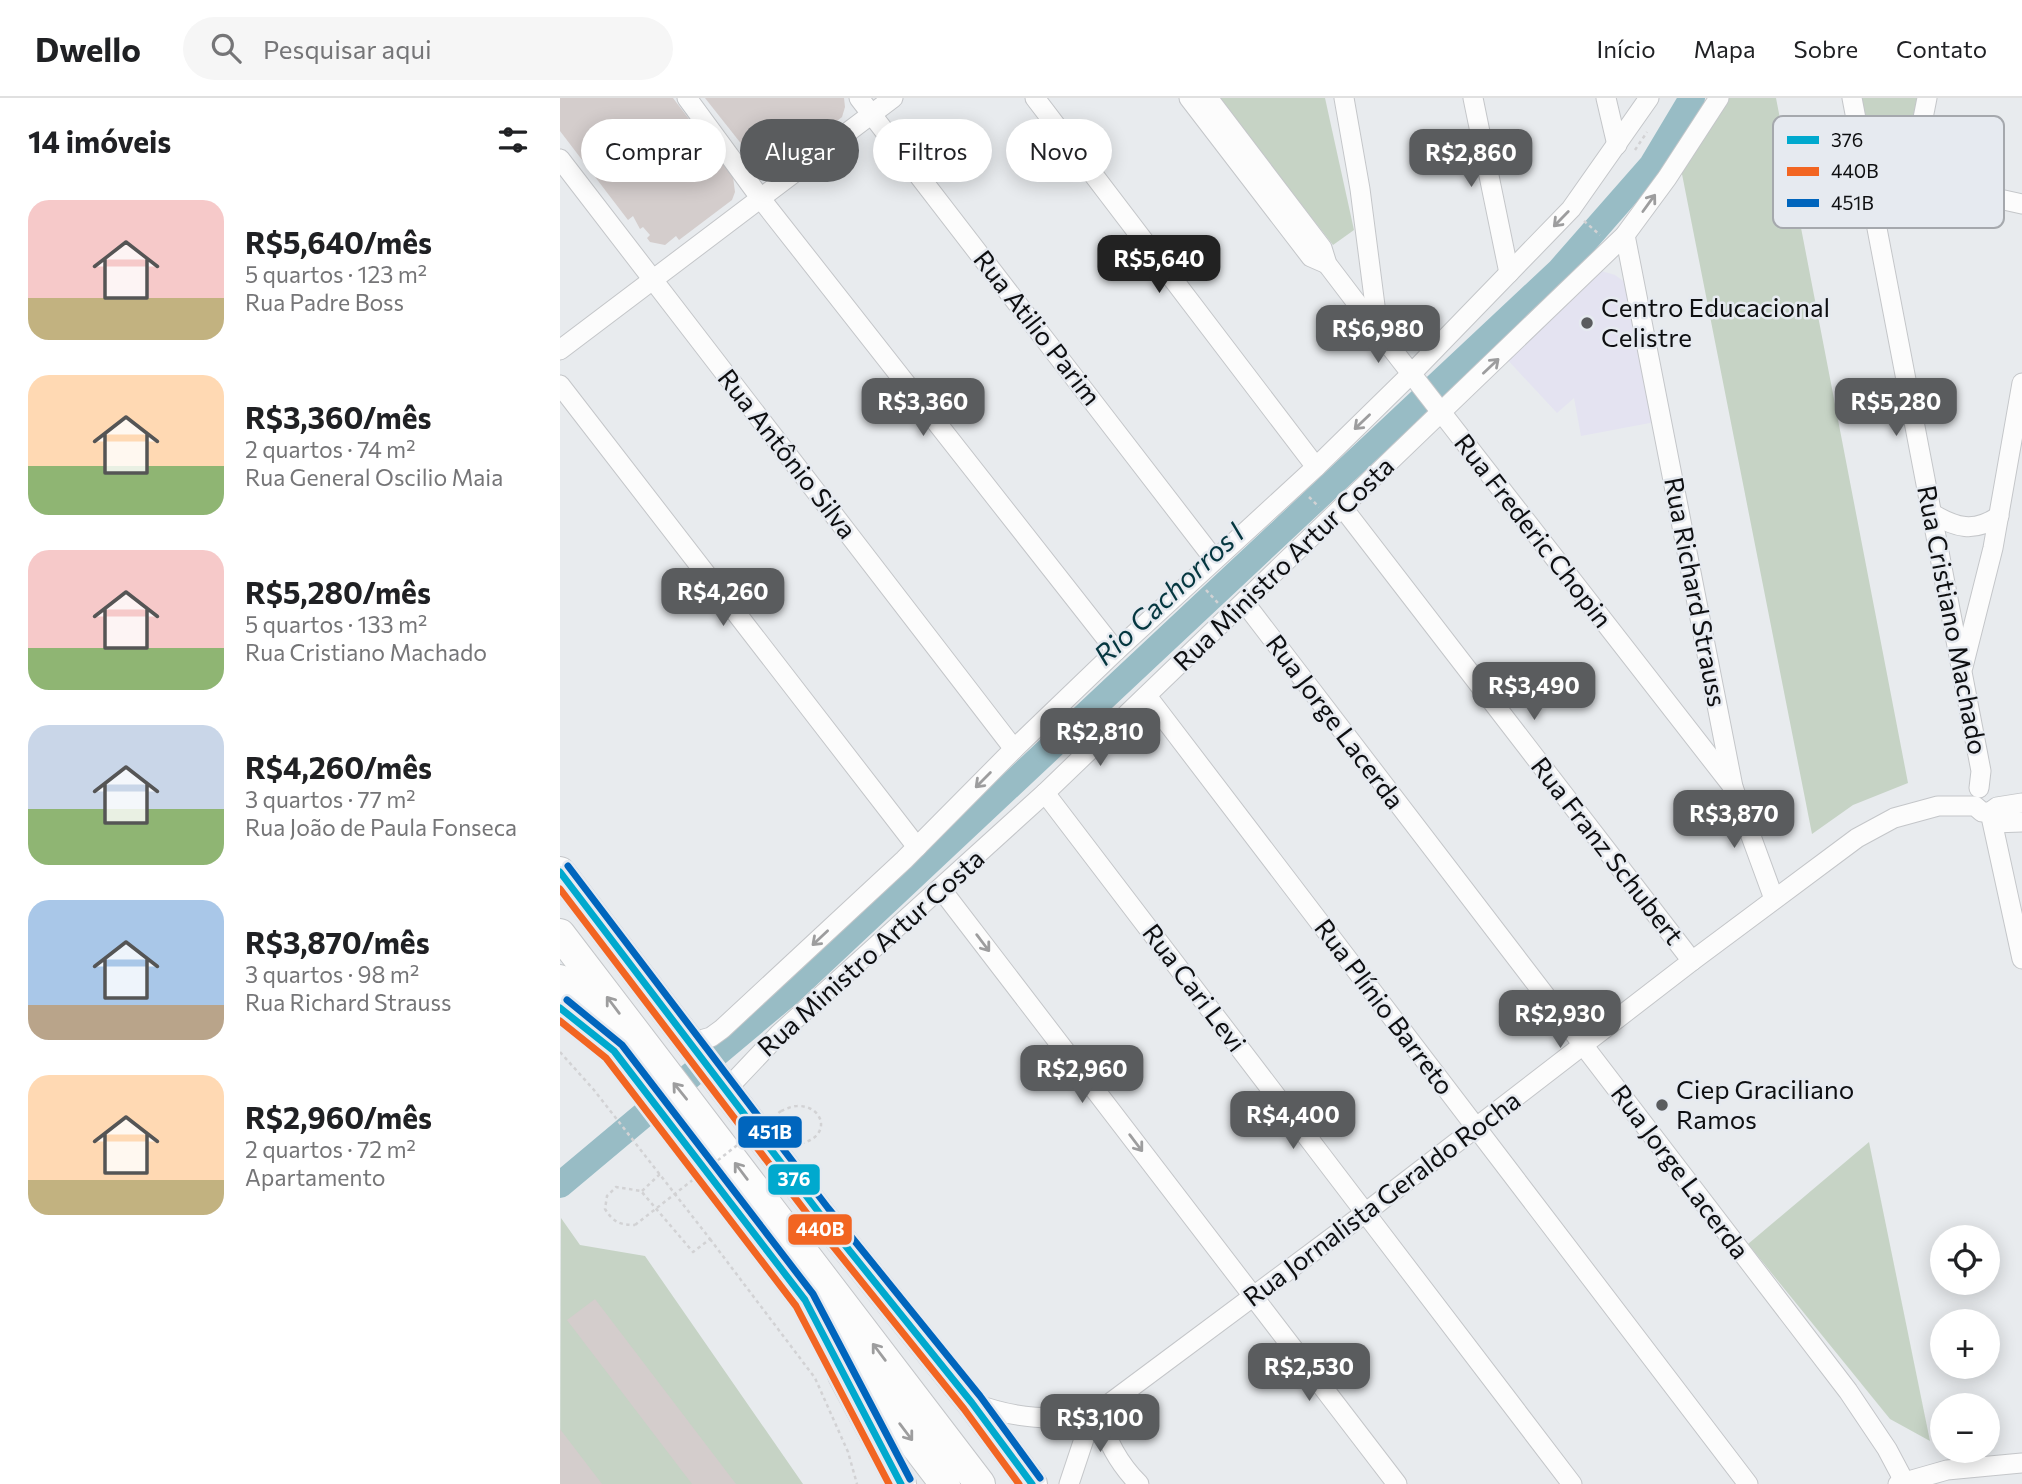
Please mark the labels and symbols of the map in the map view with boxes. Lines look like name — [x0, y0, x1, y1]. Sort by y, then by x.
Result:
legend — [1773, 116, 2004, 228]
text: 376 — [1831, 128, 1863, 151]
pin: R$2,860 — [1406, 130, 1536, 189]
text: 440B — [1831, 159, 1878, 182]
text: 451B — [1831, 191, 1874, 214]
one-way arrow — [1642, 194, 1657, 213]
one-way arrow — [1553, 210, 1570, 227]
pin: R$5,640 — [1094, 236, 1224, 295]
street label: Rua Atilio Parim — [968, 243, 1108, 411]
place label: Centro Educacional Celistre — [1601, 291, 1830, 352]
pin: R$6,980 — [1313, 306, 1443, 365]
marker: Centro Educacional Celistre — [1579, 315, 1595, 331]
one-way arrow — [1482, 358, 1500, 374]
street label: Rua Antônio Silva — [712, 362, 864, 544]
pin: R$3,360 — [858, 378, 988, 438]
pin: R$5,280 — [1831, 378, 1961, 438]
one-way arrow — [1354, 413, 1371, 430]
street label: Rua Frederic Chopin — [1449, 427, 1619, 633]
street label: Rua Ministro Artur Costa — [1166, 450, 1400, 676]
street label: Rua Richard Strauss — [1659, 474, 1734, 709]
street label: Rua Cristiano Machado — [1912, 483, 1995, 757]
water label: Rio Cachorros I — [1086, 515, 1251, 671]
pin: R$4,260 — [658, 568, 788, 628]
street label: Rua Jorge Lacerda — [1261, 628, 1412, 814]
pin: R$3,490 — [1469, 662, 1599, 722]
pin: R$2,810 — [1035, 708, 1165, 768]
street label: Rua Franz Schubert — [1525, 750, 1691, 950]
one-way arrow — [975, 771, 992, 788]
pin: R$3,870 — [1669, 790, 1799, 850]
street label: Rua Ministro Artur Costa — [750, 842, 990, 1062]
street label: Rua Plínio Barreto — [1309, 912, 1461, 1100]
street label: Rua Cari Levi — [1137, 917, 1253, 1057]
one-way arrow — [811, 930, 829, 946]
one-way arrow — [975, 933, 990, 952]
pin: R$2,930 — [1495, 990, 1625, 1050]
one-way arrow — [606, 996, 621, 1015]
pin: R$2,960 — [1017, 1046, 1147, 1105]
place label: Ciep Graciliano Ramos — [1676, 1073, 1854, 1134]
street label: Rua Jorge Lacerda — [1606, 1078, 1757, 1264]
one-way arrow — [672, 1083, 687, 1101]
street label: Rua Jornalista Geraldo Rocha — [1237, 1083, 1526, 1312]
pin: R$4,400 — [1228, 1091, 1358, 1151]
marker: Ciep Graciliano Ramos — [1654, 1097, 1670, 1113]
line badge: 451B — [737, 1115, 803, 1149]
text: 451B — [748, 1120, 792, 1143]
one-way arrow — [1129, 1133, 1144, 1152]
one-way arrow — [734, 1161, 749, 1180]
line badge: 376 — [767, 1163, 821, 1196]
text: 376 — [778, 1167, 810, 1190]
line badge: 440B — [787, 1213, 853, 1246]
text: 440B — [796, 1217, 844, 1240]
one-way arrow — [871, 1343, 886, 1361]
pin: R$2,530 — [1244, 1344, 1374, 1403]
pin: R$3,100 — [1035, 1394, 1165, 1454]
one-way arrow — [898, 1423, 913, 1441]

